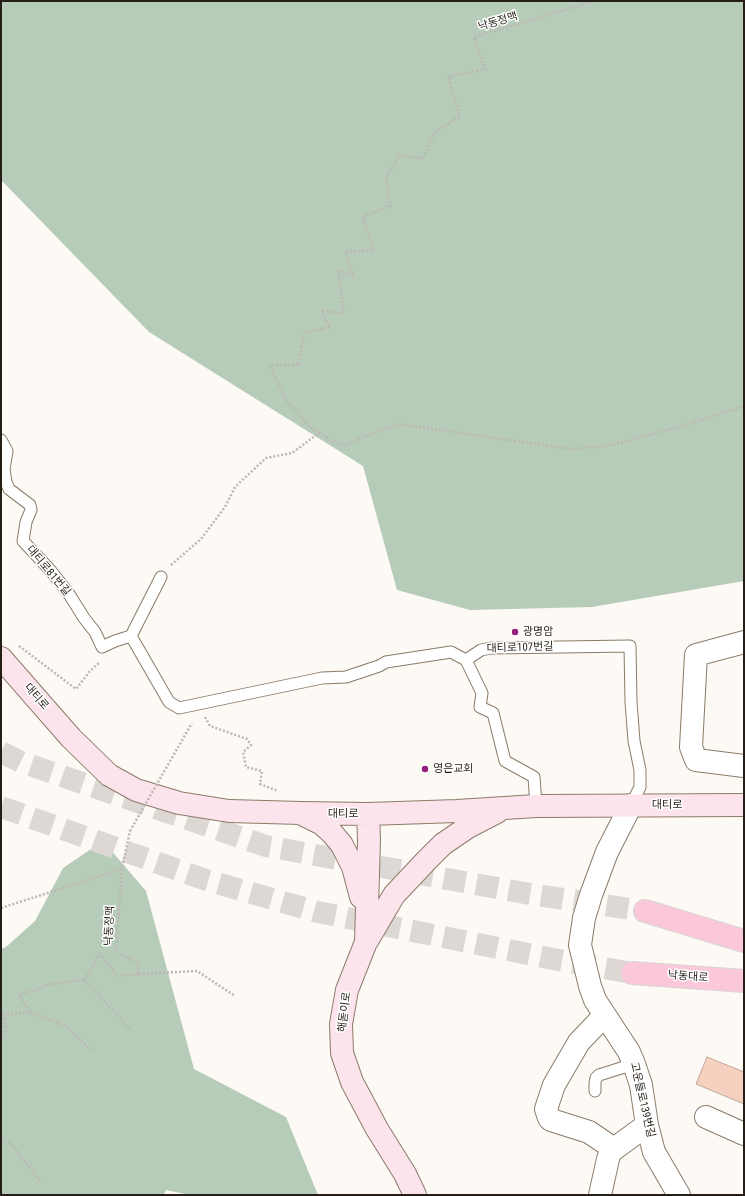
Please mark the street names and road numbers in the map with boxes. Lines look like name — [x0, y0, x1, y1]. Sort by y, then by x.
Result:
street label: 낙동정맥 — [477, 10, 519, 34]
street label: 대티로81번길 — [23, 543, 73, 599]
street label: 대티로107번길 — [486, 640, 554, 656]
street label: 대티로 — [21, 681, 51, 713]
street label: 대티로 — [652, 798, 682, 812]
street label: 대티로 — [328, 807, 358, 821]
street label: 낙동정맥 — [102, 905, 118, 947]
street label: 낙동대로 — [667, 969, 709, 985]
street label: 해돋이로 — [336, 991, 354, 1033]
street label: 고운들로139번길 — [627, 1061, 657, 1139]

